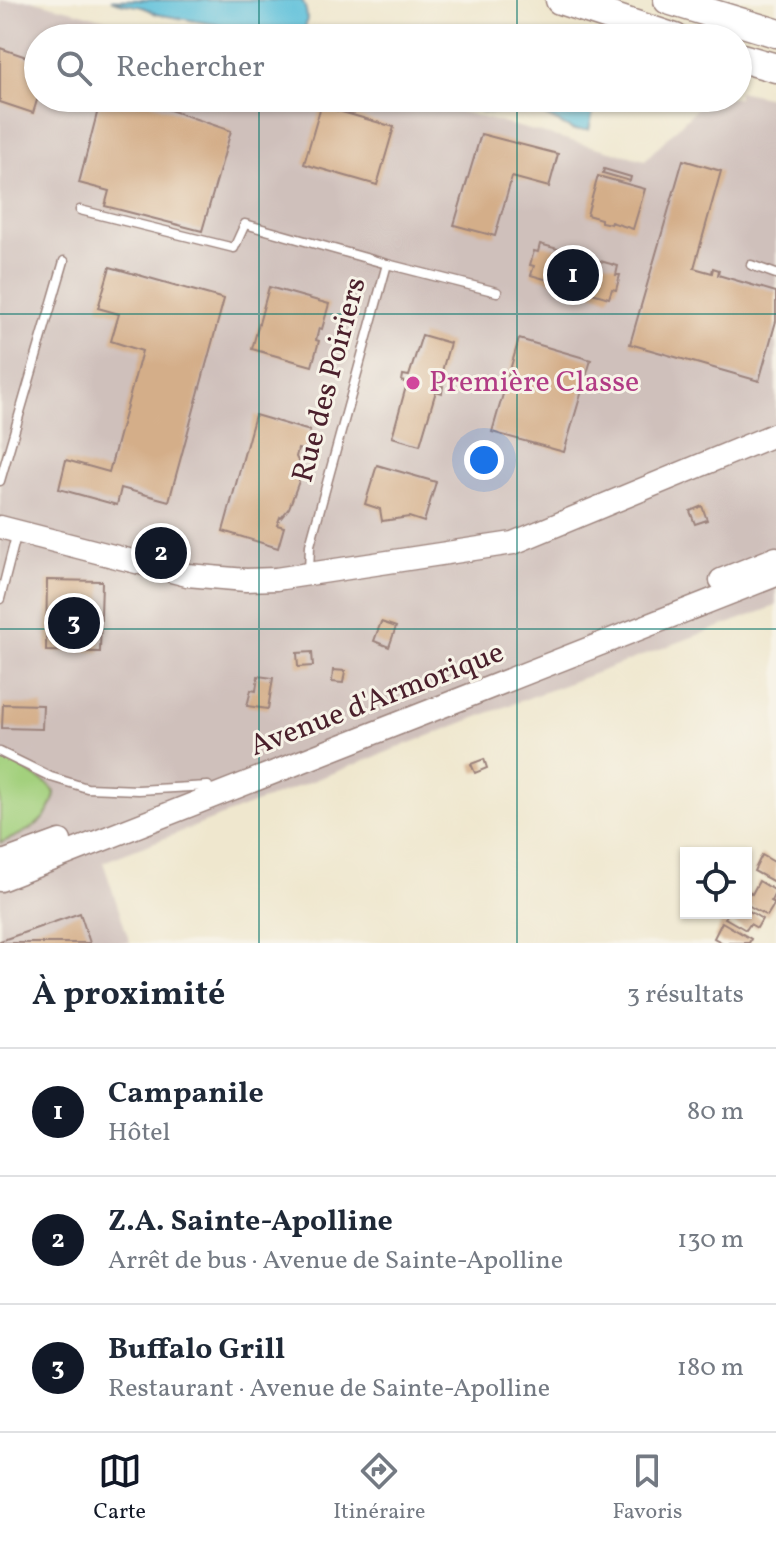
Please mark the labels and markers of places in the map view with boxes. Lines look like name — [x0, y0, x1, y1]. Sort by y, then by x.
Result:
pin: 1 — [547, 245, 599, 305]
place label: Première Classe — [429, 362, 639, 404]
marker: Première Classe — [404, 374, 422, 392]
pin: 2 — [135, 523, 187, 583]
pin: 3 — [48, 593, 100, 653]

